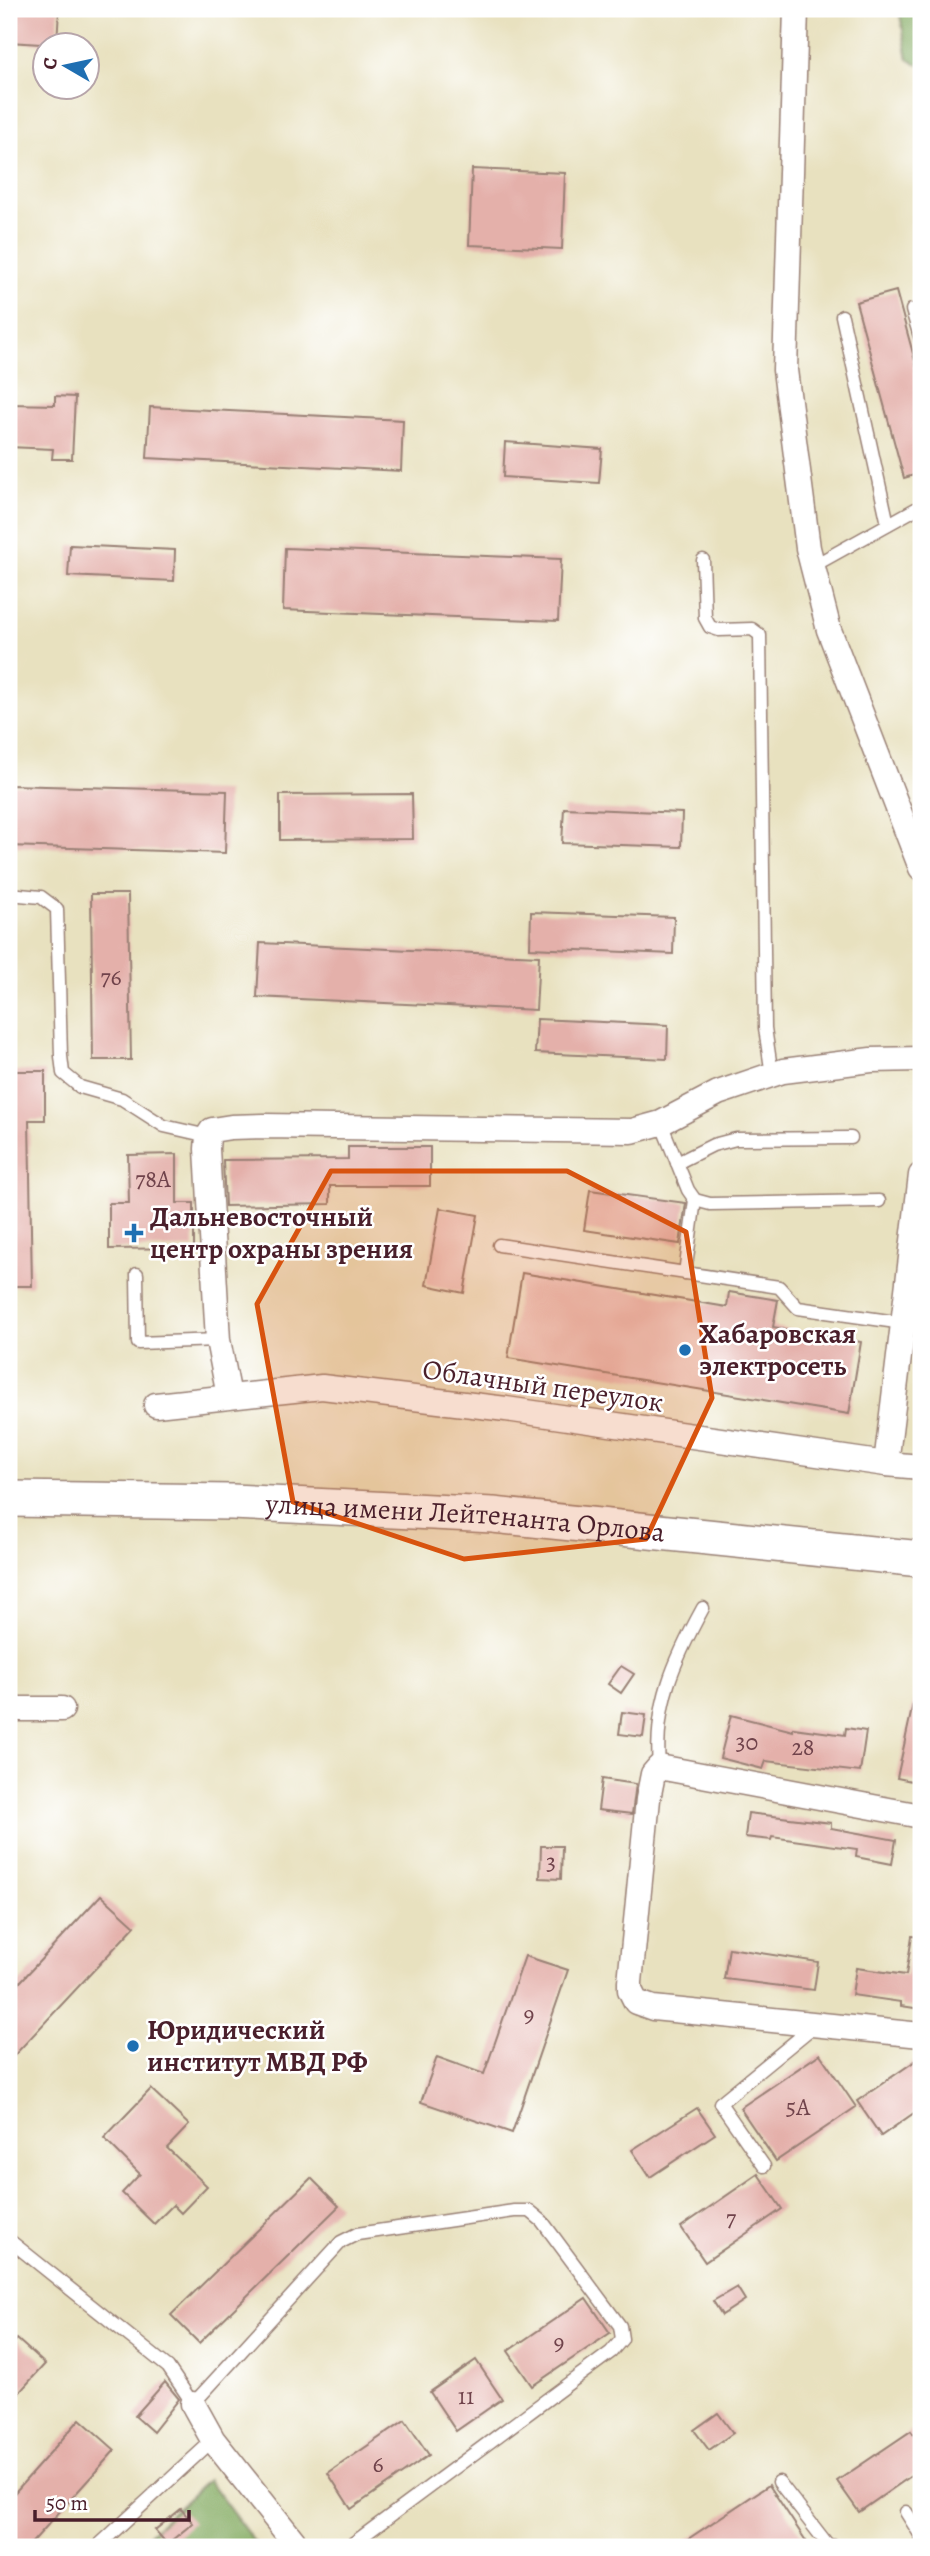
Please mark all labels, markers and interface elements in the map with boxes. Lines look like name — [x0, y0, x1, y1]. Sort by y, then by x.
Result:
north arrow — [32, 32, 102, 102]
text: С — [36, 56, 64, 71]
house number: 76 — [100, 961, 122, 993]
house number: 78А — [135, 1163, 172, 1195]
place label: Дальневосточный центр охраны зрения — [150, 1198, 413, 1268]
marker: Дальневосточный центр охраны зрения — [124, 1223, 144, 1243]
place label: Хабаровская электросеть — [699, 1315, 856, 1385]
marker: Хабаровская электросеть — [677, 1342, 693, 1358]
street label: Облачный переулок — [420, 1350, 666, 1422]
street label: улица имени Лейтенанта Орлова — [264, 1485, 667, 1552]
house number: 30 — [736, 1726, 758, 1758]
house number: 28 — [791, 1731, 815, 1763]
house number: 3 — [546, 1846, 556, 1878]
house number: 9 — [524, 1998, 534, 2030]
place label: Юридический институт МВД РФ — [147, 2011, 368, 2081]
marker: Юридический институт МВД РФ — [125, 2038, 141, 2054]
house number: 5А — [786, 2091, 811, 2123]
house number: 7 — [726, 2202, 737, 2234]
house number: 9 — [554, 2326, 564, 2358]
house number: 11 — [458, 2380, 474, 2412]
house number: 6 — [372, 2448, 384, 2480]
scale bar — [35, 2479, 189, 2523]
text: 50 m — [46, 2489, 88, 2517]

